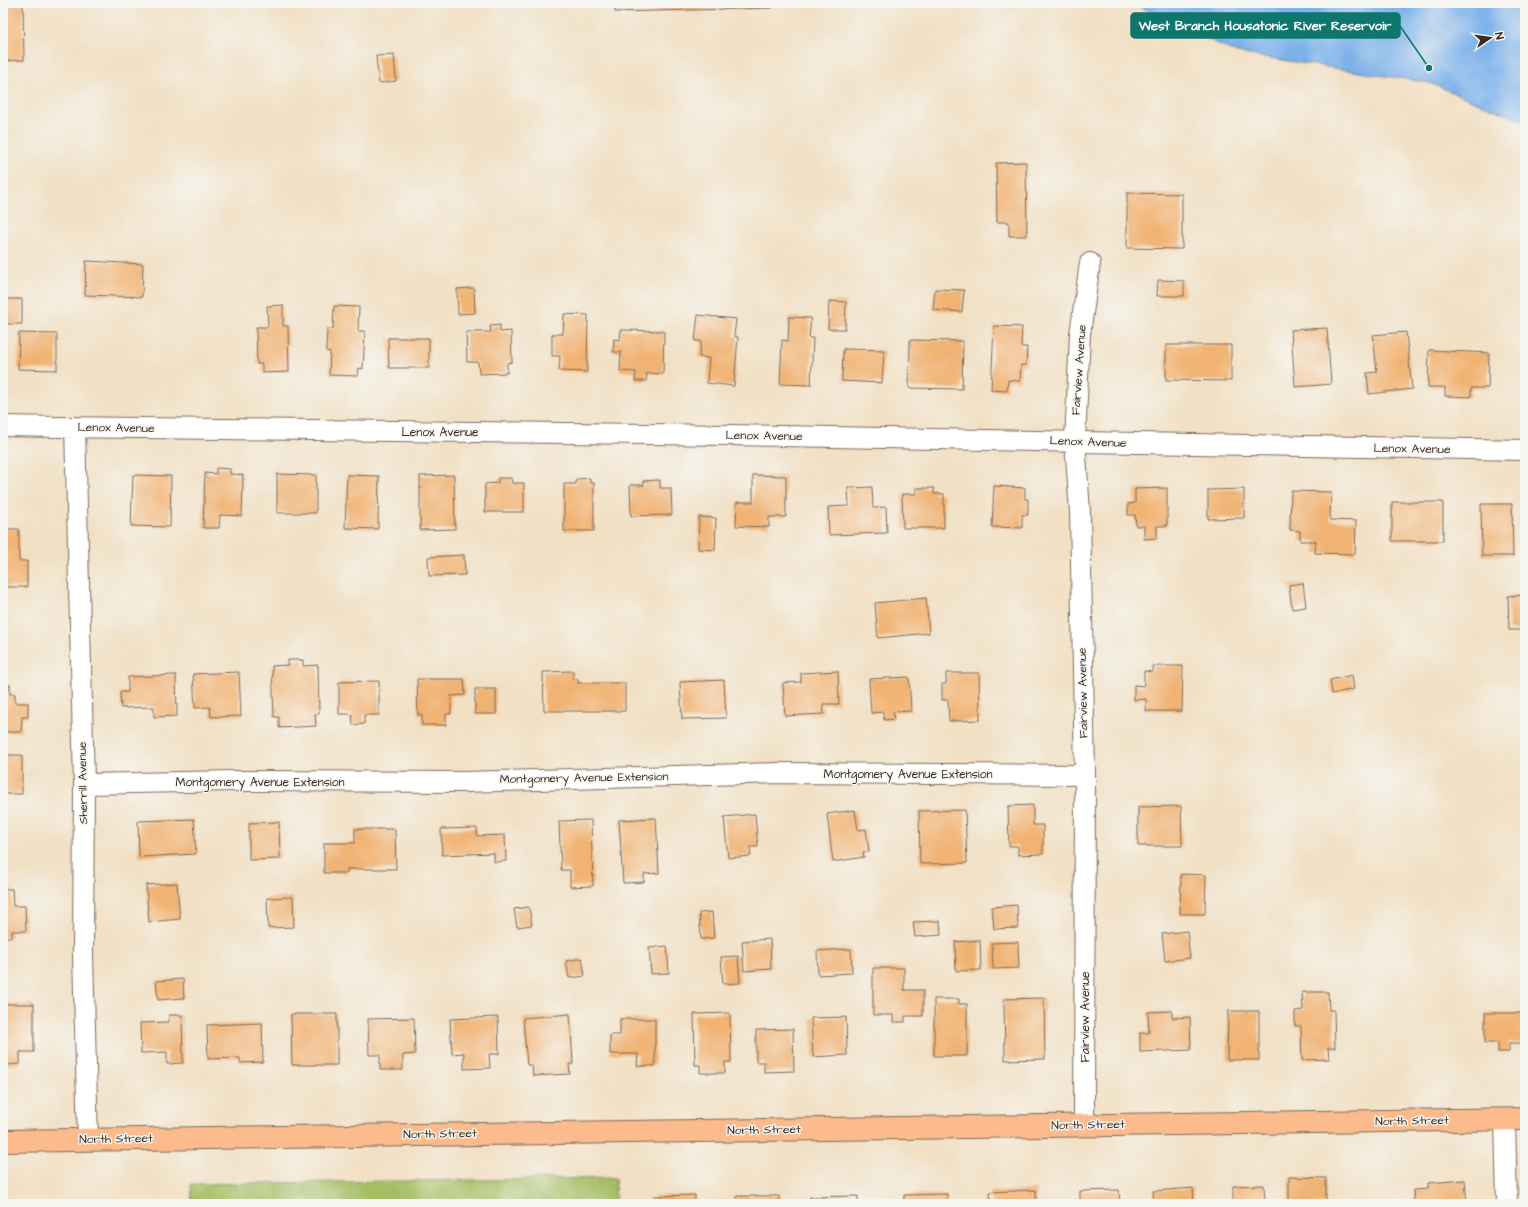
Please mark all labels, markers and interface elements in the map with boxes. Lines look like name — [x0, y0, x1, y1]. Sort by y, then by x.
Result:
callout: West Branch Housatonic River Reservoir — [1131, 13, 1400, 38]
text: West Branch Housatonic River Reservoir — [1138, 17, 1392, 35]
north arrow — [1470, 18, 1510, 58]
text: N — [1491, 31, 1507, 41]
street label: Fairview Avenue — [1067, 324, 1091, 416]
street label: Lenox Avenue — [77, 419, 155, 437]
street label: Lenox Avenue — [402, 424, 479, 441]
street label: Lenox Avenue — [725, 427, 803, 445]
street label: Lenox Avenue — [1049, 432, 1127, 452]
street label: Lenox Avenue — [1373, 440, 1451, 458]
street label: Fairview Avenue — [1074, 647, 1092, 739]
street label: Sherrill Avenue — [74, 741, 92, 825]
street label: Montgomery Avenue Extension — [824, 766, 992, 784]
street label: Montgomery Avenue Extension — [499, 768, 669, 789]
street label: Montgomery Avenue Extension — [176, 774, 344, 792]
street label: Fairview Avenue — [1077, 971, 1094, 1062]
street label: North Street — [1375, 1112, 1449, 1130]
street label: North Street — [1051, 1116, 1125, 1134]
street label: North Street — [727, 1121, 801, 1139]
street label: North Street — [403, 1125, 477, 1143]
street label: North Street — [79, 1130, 153, 1148]

